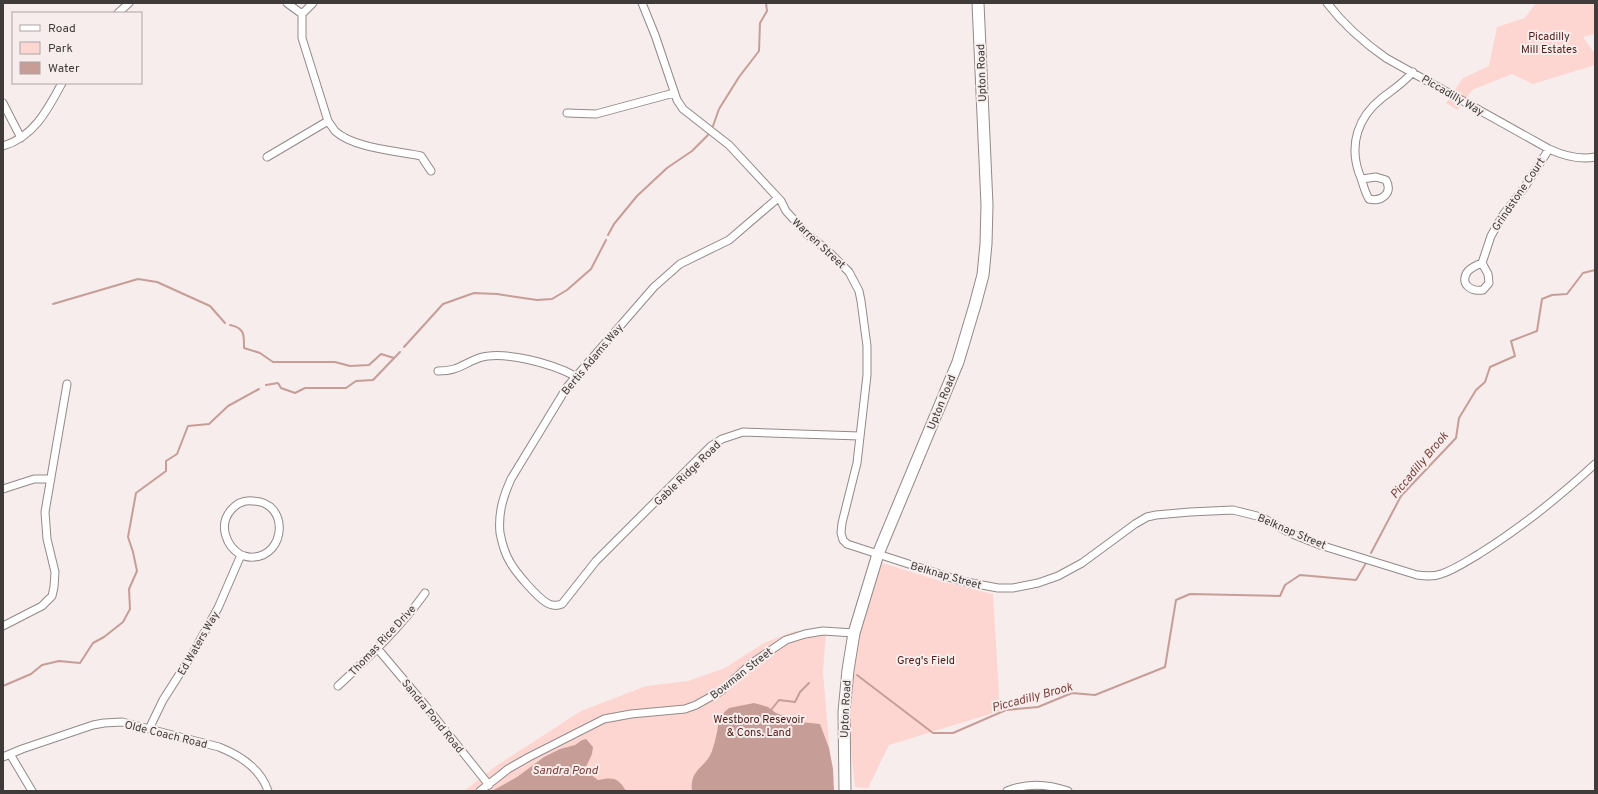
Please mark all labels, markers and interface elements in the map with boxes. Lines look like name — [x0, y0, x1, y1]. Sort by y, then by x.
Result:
legend — [12, 12, 142, 84]
text: Road — [48, 21, 76, 37]
park label: Picadilly Mill Estates — [1521, 30, 1577, 57]
text: Park — [48, 41, 73, 57]
street label: Upton Road — [974, 44, 990, 102]
text: Water — [48, 61, 80, 77]
street label: Piccadilly Way — [1419, 72, 1487, 120]
street label: Grindstone Court — [1489, 155, 1548, 234]
street label: Warren Street — [789, 215, 848, 272]
street label: Bertis Adams Way — [559, 321, 627, 398]
street label: Upton Road — [925, 373, 959, 432]
water label: Piccadilly Brook — [1387, 428, 1453, 503]
street label: Gable Ridge Road — [651, 438, 724, 509]
street label: Belknap Street — [1255, 511, 1328, 553]
street label: Belknap Street — [909, 559, 983, 593]
street label: Thomas Rice Drive — [346, 602, 419, 679]
street label: Ed Waters Way — [175, 609, 223, 678]
street label: Bowman Street — [708, 645, 776, 703]
park label: Greg's Field — [897, 654, 955, 668]
street label: Sandra Pond Road — [398, 677, 466, 756]
water label: Piccadilly Brook — [990, 679, 1075, 716]
street label: Upton Road — [837, 680, 855, 738]
park label: Westboro Resevoir & Cons. Land — [713, 713, 805, 740]
street label: Olde Coach Road — [123, 718, 209, 752]
water label: Sandra Pond — [532, 763, 599, 779]

